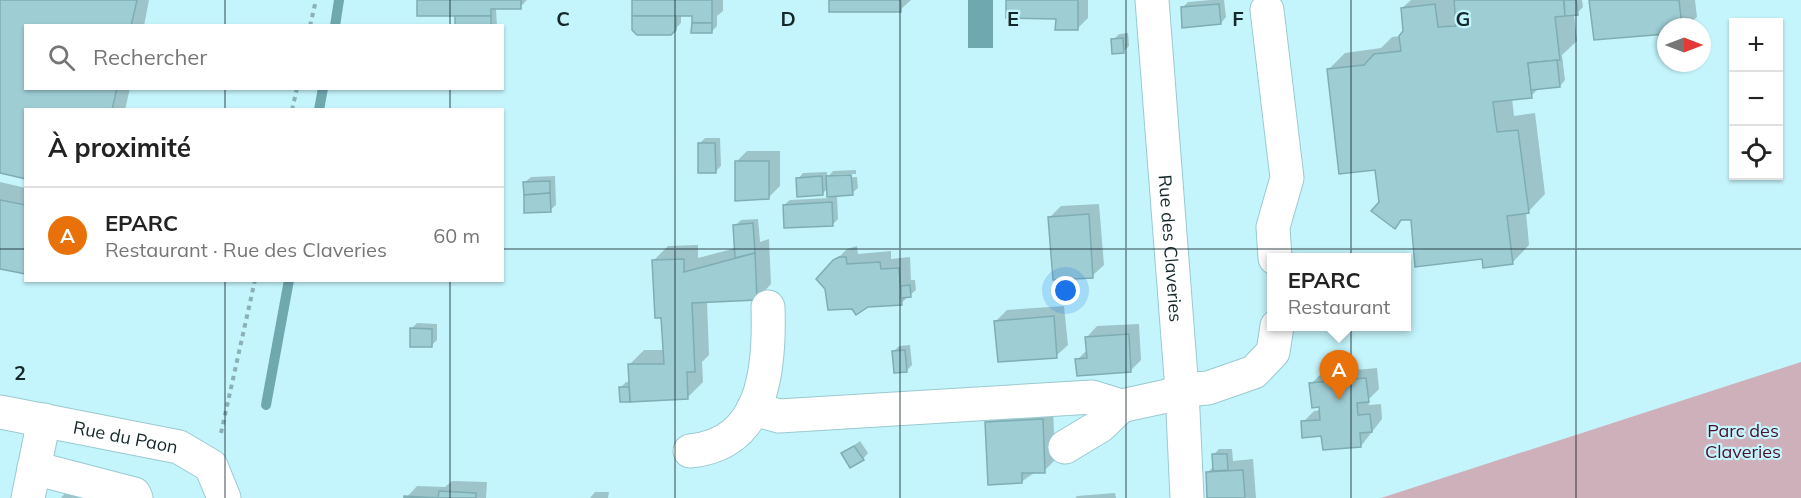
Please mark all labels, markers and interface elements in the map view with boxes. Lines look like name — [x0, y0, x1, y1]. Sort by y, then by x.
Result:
text: C — [556, 6, 570, 31]
text: D — [780, 6, 796, 31]
text: E — [1007, 6, 1019, 31]
text: F — [1232, 6, 1244, 31]
text: G — [1456, 6, 1470, 31]
north arrow — [1657, 18, 1711, 72]
map controls — [1729, 18, 1783, 180]
button: + — [1729, 18, 1783, 72]
search box — [24, 24, 504, 90]
icon: search — [45, 41, 78, 74]
text: Rechercher — [93, 43, 207, 71]
button: − — [1729, 72, 1783, 126]
button: locate — [1729, 126, 1783, 180]
text: À proximité — [48, 131, 191, 164]
street label: Rue des Claveries — [1154, 174, 1188, 323]
text: EPARC — [105, 209, 178, 237]
text: A — [60, 223, 75, 248]
text: 60 m — [433, 223, 480, 248]
text: Restaurant · Rue des Claveries — [105, 237, 387, 262]
popup — [1267, 253, 1411, 331]
text: EPARC — [1288, 266, 1361, 294]
your location — [1051, 276, 1080, 305]
text: Restaurant — [1288, 294, 1390, 319]
pin: A — [1320, 350, 1358, 400]
text: 2 — [14, 360, 26, 385]
street label: Rue du Paon — [71, 415, 180, 458]
park label: Parc des Claveries — [1705, 419, 1781, 463]

